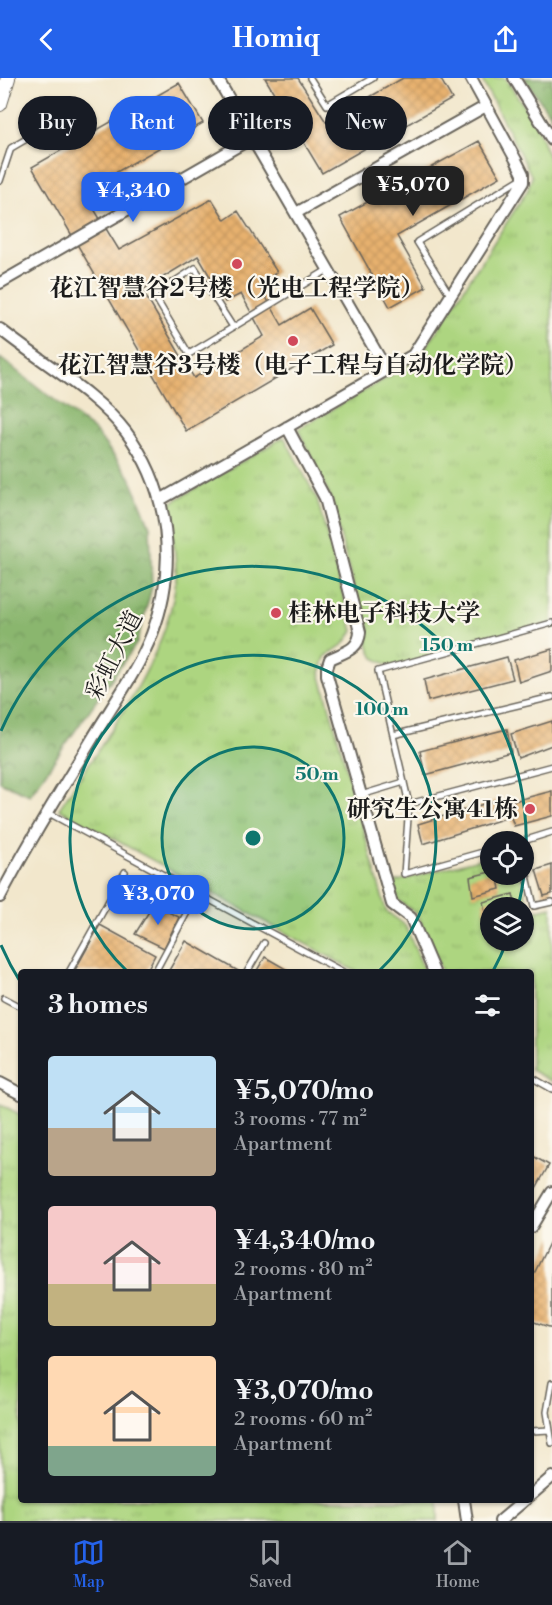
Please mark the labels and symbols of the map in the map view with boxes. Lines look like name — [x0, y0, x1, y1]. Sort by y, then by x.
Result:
pin: ¥5,070 — [364, 166, 462, 217]
pin: ¥4,340 — [84, 172, 182, 223]
marker: 花江智慧谷2号楼（光电工程学院） — [230, 257, 244, 271]
place label: 花江智慧谷2号楼（光电工程学院） — [50, 274, 425, 304]
marker: 花江智慧谷3号楼（电子工程与自动化学院） — [286, 334, 300, 348]
place label: 花江智慧谷3号楼（电子工程与自动化学院） — [58, 351, 528, 381]
place label: 桂林电子科技大学 — [288, 599, 480, 629]
street label: 彩虹大道 — [80, 606, 150, 705]
marker: 桂林电子科技大学 — [269, 606, 283, 620]
text: 150 m — [421, 634, 474, 657]
text: 100 m — [355, 698, 409, 721]
text: 50 m — [295, 763, 339, 786]
place label: 研究生公寓41栋 — [347, 795, 518, 825]
marker: 研究生公寓41栋 — [523, 802, 537, 816]
centre of rings — [243, 828, 263, 848]
pin: ¥3,070 — [109, 875, 207, 926]

